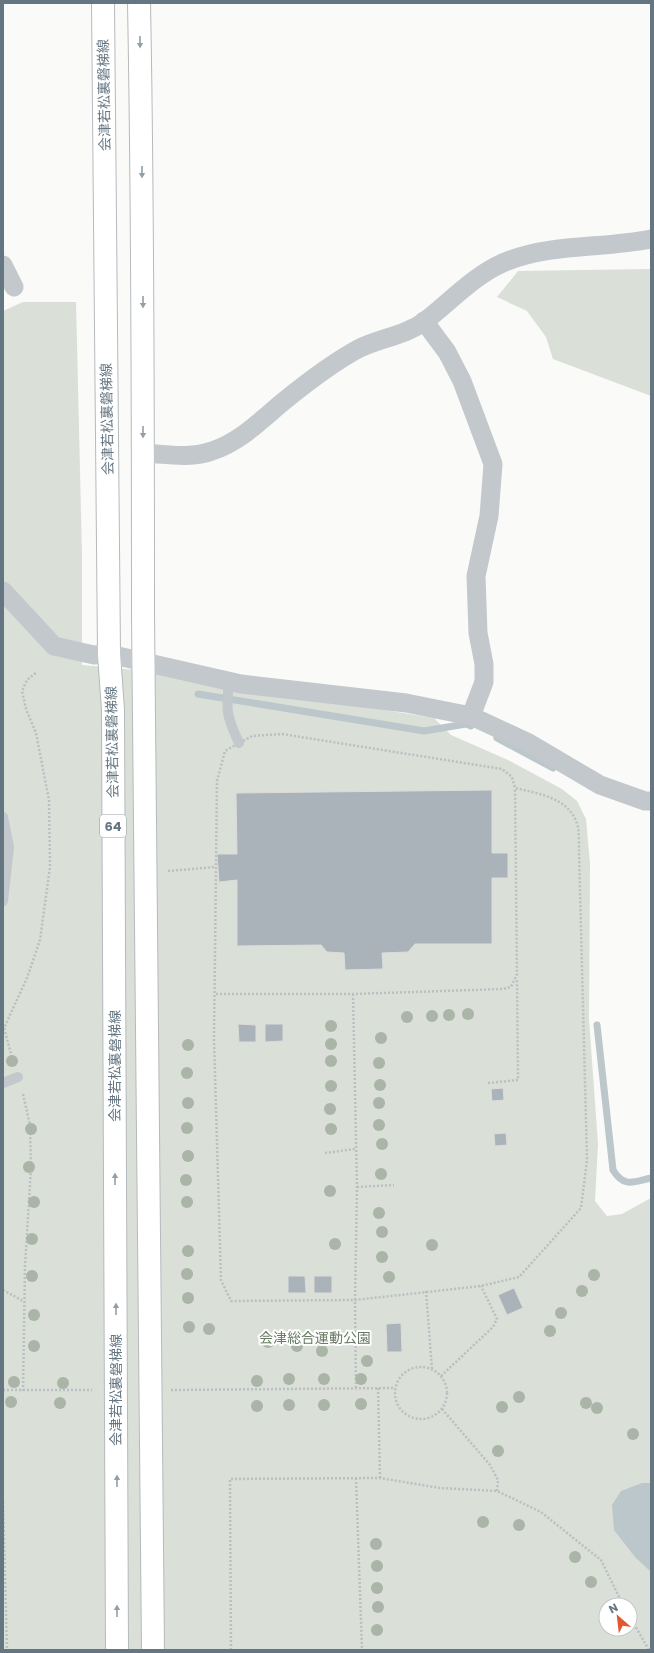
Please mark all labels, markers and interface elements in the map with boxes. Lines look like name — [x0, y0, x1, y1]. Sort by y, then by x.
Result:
one-way arrow — [137, 36, 143, 49]
street label: 会津若松裏磐梯線 — [93, 39, 115, 151]
one-way arrow — [139, 166, 145, 179]
one-way arrow — [140, 296, 146, 309]
street label: 会津若松裏磐梯線 — [96, 363, 118, 475]
one-way arrow — [140, 426, 146, 439]
street label: 会津若松裏磐梯線 — [101, 686, 123, 798]
road number: 64 — [100, 815, 126, 837]
street label: 会津若松裏磐梯線 — [105, 1010, 125, 1122]
one-way arrow — [112, 1172, 118, 1185]
one-way arrow — [113, 1302, 119, 1315]
park label: 会津総合運動公園 — [259, 1328, 371, 1348]
street label: 会津若松裏磐梯線 — [106, 1334, 126, 1446]
one-way arrow — [114, 1474, 120, 1487]
north arrow — [598, 1597, 638, 1637]
text: N — [606, 1599, 621, 1617]
one-way arrow — [114, 1604, 120, 1617]

